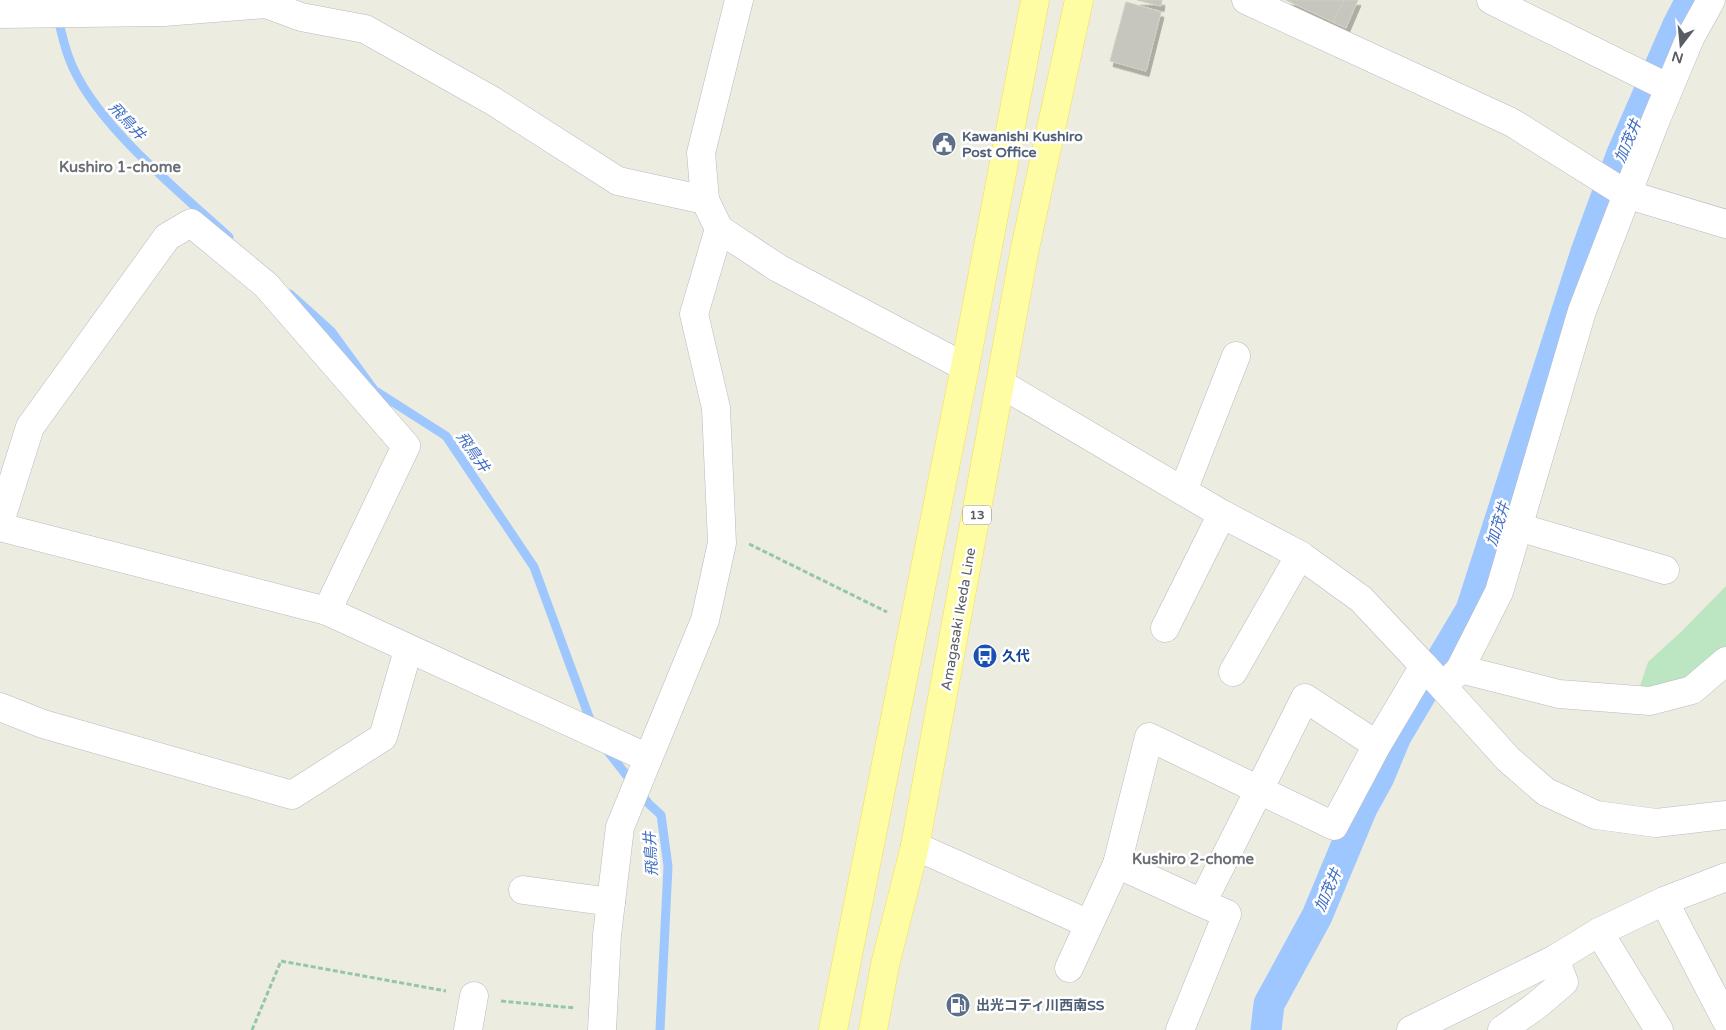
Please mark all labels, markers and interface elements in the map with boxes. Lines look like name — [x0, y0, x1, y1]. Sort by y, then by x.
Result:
north arrow — [1656, 20, 1706, 70]
text: N — [1670, 47, 1685, 67]
water label: 飛鳥井 — [105, 98, 150, 145]
water label: 加茂井 — [1611, 115, 1646, 165]
place label: Kawanishi Kushiro Post Office — [962, 128, 1083, 161]
public building icon: Kawanishi Kushiro Post Office — [931, 131, 957, 157]
district label: Kushiro 1-chome — [59, 158, 181, 176]
water label: 飛鳥井 — [453, 428, 494, 477]
water label: 加茂井 — [1482, 498, 1514, 548]
road number: 13 — [963, 506, 991, 524]
street label: Amagasaki Ikeda Line — [938, 546, 979, 692]
bus stop icon: 久代 — [972, 643, 998, 669]
place label: 久代 — [1002, 648, 1030, 665]
water label: 飛鳥井 — [640, 829, 662, 877]
district label: Kushiro 2-chome — [1132, 850, 1254, 868]
water label: 加茂井 — [1311, 864, 1346, 914]
fuel station icon: 出光コティ川西南SS — [945, 992, 971, 1018]
place label: 出光コティ川西南SS — [976, 997, 1105, 1014]

